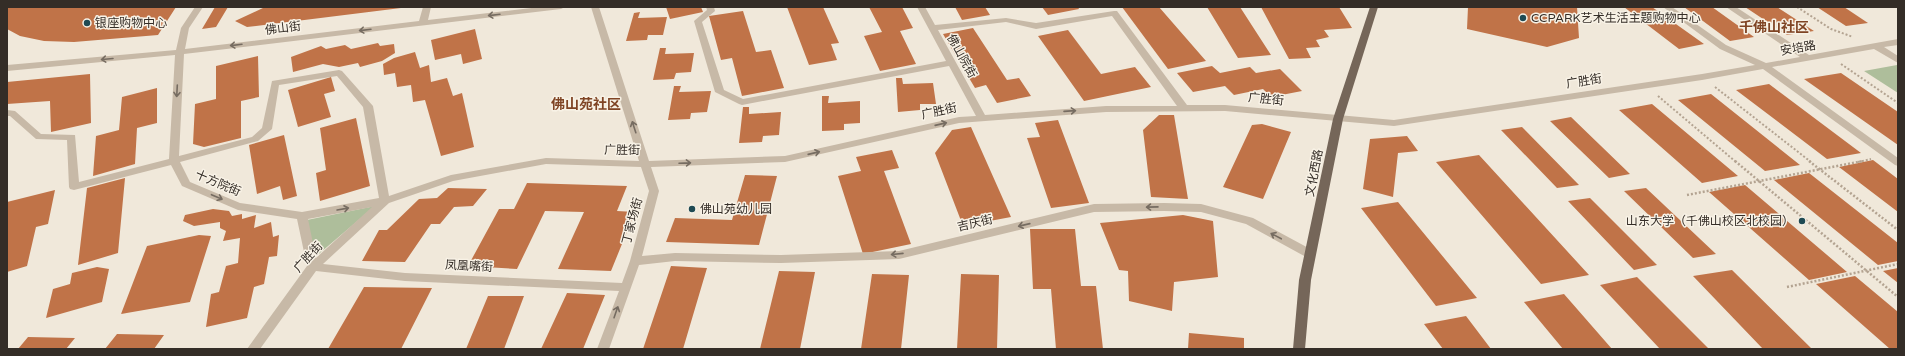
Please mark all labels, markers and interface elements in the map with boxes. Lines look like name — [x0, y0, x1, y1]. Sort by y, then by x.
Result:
one-way arrow — [488, 11, 501, 19]
place label: CCPARK艺术生活主题购物中心 — [1531, 11, 1701, 25]
marker: CCPARK艺术生活主题购物中心 — [1518, 13, 1528, 23]
place label: 银座购物中心 — [95, 16, 167, 30]
marker: 银座购物中心 — [82, 18, 92, 28]
street label: 佛山街 — [264, 19, 302, 37]
district label: 千佛山社区 — [1739, 19, 1809, 36]
one-way arrow — [359, 26, 372, 34]
street label: 佛山院街 — [944, 32, 980, 80]
street label: 安培路 — [1779, 38, 1817, 58]
one-way arrow — [230, 41, 243, 49]
one-way arrow — [101, 55, 114, 62]
street label: 广胜街 — [1565, 71, 1603, 91]
one-way arrow — [174, 84, 181, 97]
street label: 广胜街 — [1247, 90, 1285, 108]
district label: 佛山苑社区 — [551, 96, 621, 113]
street label: 广胜街 — [920, 100, 958, 122]
one-way arrow — [1063, 108, 1076, 115]
one-way arrow — [630, 120, 637, 133]
one-way arrow — [934, 120, 947, 128]
street label: 广胜街 — [604, 143, 640, 157]
one-way arrow — [807, 148, 820, 156]
street label: 文化西路 — [1303, 148, 1325, 198]
one-way arrow — [678, 159, 691, 166]
street label: 十方院街 — [193, 167, 243, 199]
one-way arrow — [210, 194, 222, 201]
street label: 丁家场街 — [619, 196, 645, 246]
place label: 佛山苑幼儿园 — [700, 202, 772, 216]
one-way arrow — [1146, 203, 1159, 211]
marker: 佛山苑幼儿园 — [687, 204, 697, 214]
one-way arrow — [337, 205, 350, 213]
street label: 吉庆街 — [956, 212, 994, 234]
place label: 山东大学（千佛山校区北校园） — [1626, 214, 1794, 228]
marker: 山东大学（千佛山校区北校园） — [1797, 216, 1807, 226]
one-way arrow — [1017, 222, 1030, 229]
one-way arrow — [1270, 232, 1282, 239]
street label: 广胜街 — [291, 239, 325, 275]
one-way arrow — [891, 251, 904, 258]
street label: 凤凰嘴街 — [445, 258, 493, 274]
one-way arrow — [613, 306, 620, 319]

